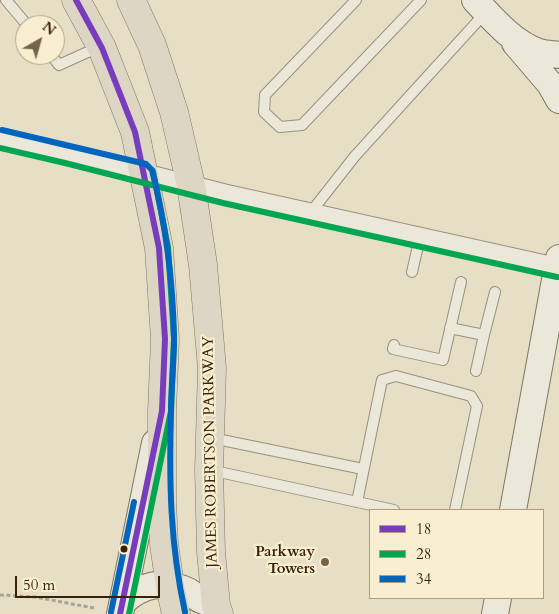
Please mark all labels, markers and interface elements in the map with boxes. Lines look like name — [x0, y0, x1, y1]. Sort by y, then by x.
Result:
north arrow — [15, 15, 65, 65]
text: N — [38, 17, 60, 40]
street label: JAMES ROBERTSON PARKWAY — [200, 336, 222, 568]
legend — [369, 509, 544, 599]
text: 18 — [416, 519, 431, 539]
unlabelled marker — [119, 544, 129, 554]
place label: Parkway Towers — [255, 544, 315, 579]
text: 28 — [416, 544, 431, 564]
marker: Parkway Towers — [319, 556, 331, 568]
scale bar — [18, 566, 162, 598]
text: 34 — [416, 569, 431, 589]
text: 50 m — [23, 575, 55, 595]

